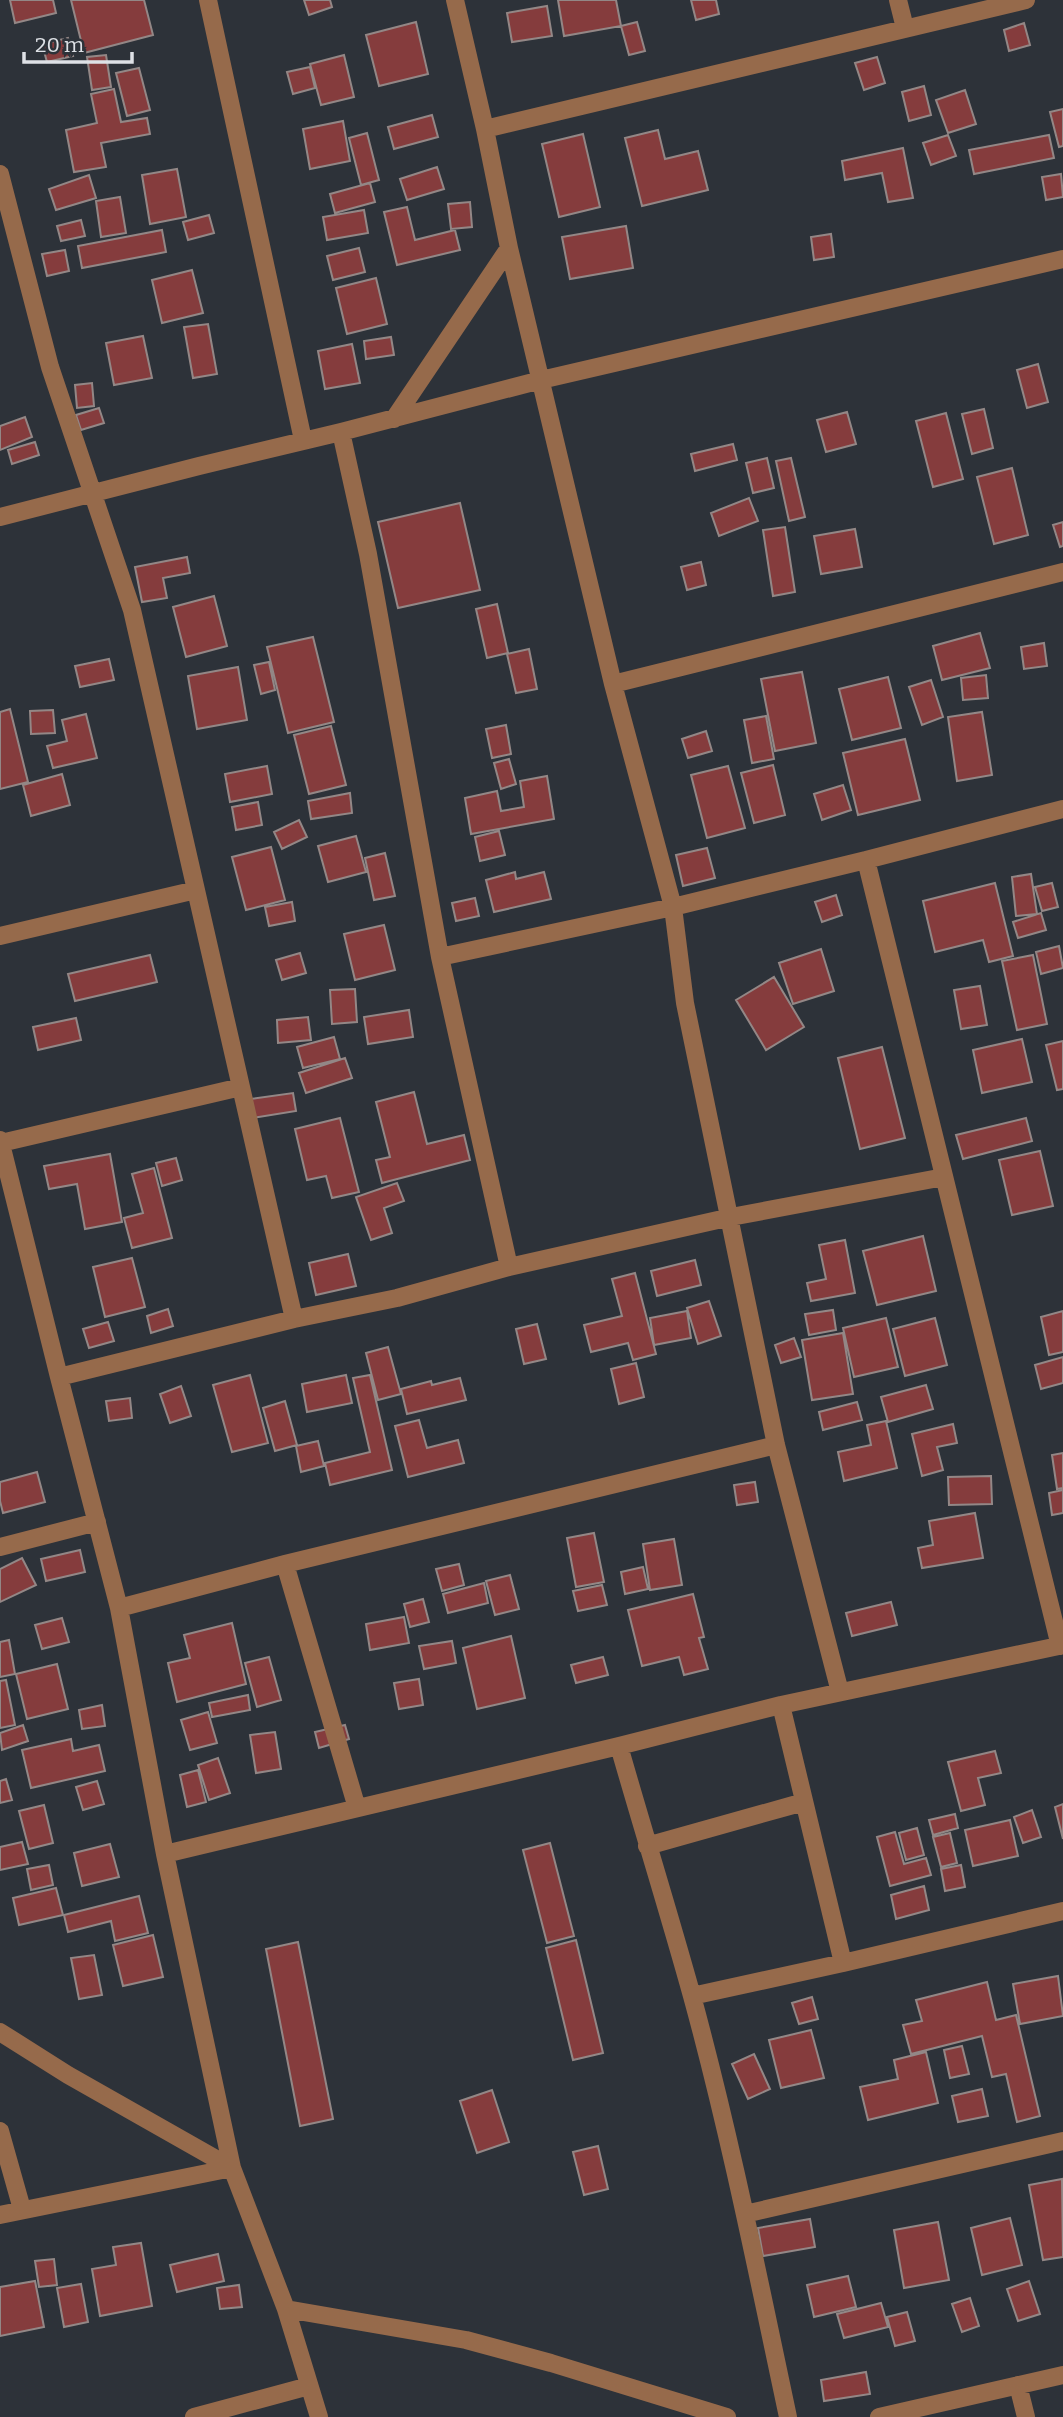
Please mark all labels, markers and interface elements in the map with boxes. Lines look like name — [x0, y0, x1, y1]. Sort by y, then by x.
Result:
scale bar — [24, 21, 133, 65]
text: 20 m — [35, 32, 84, 58]

